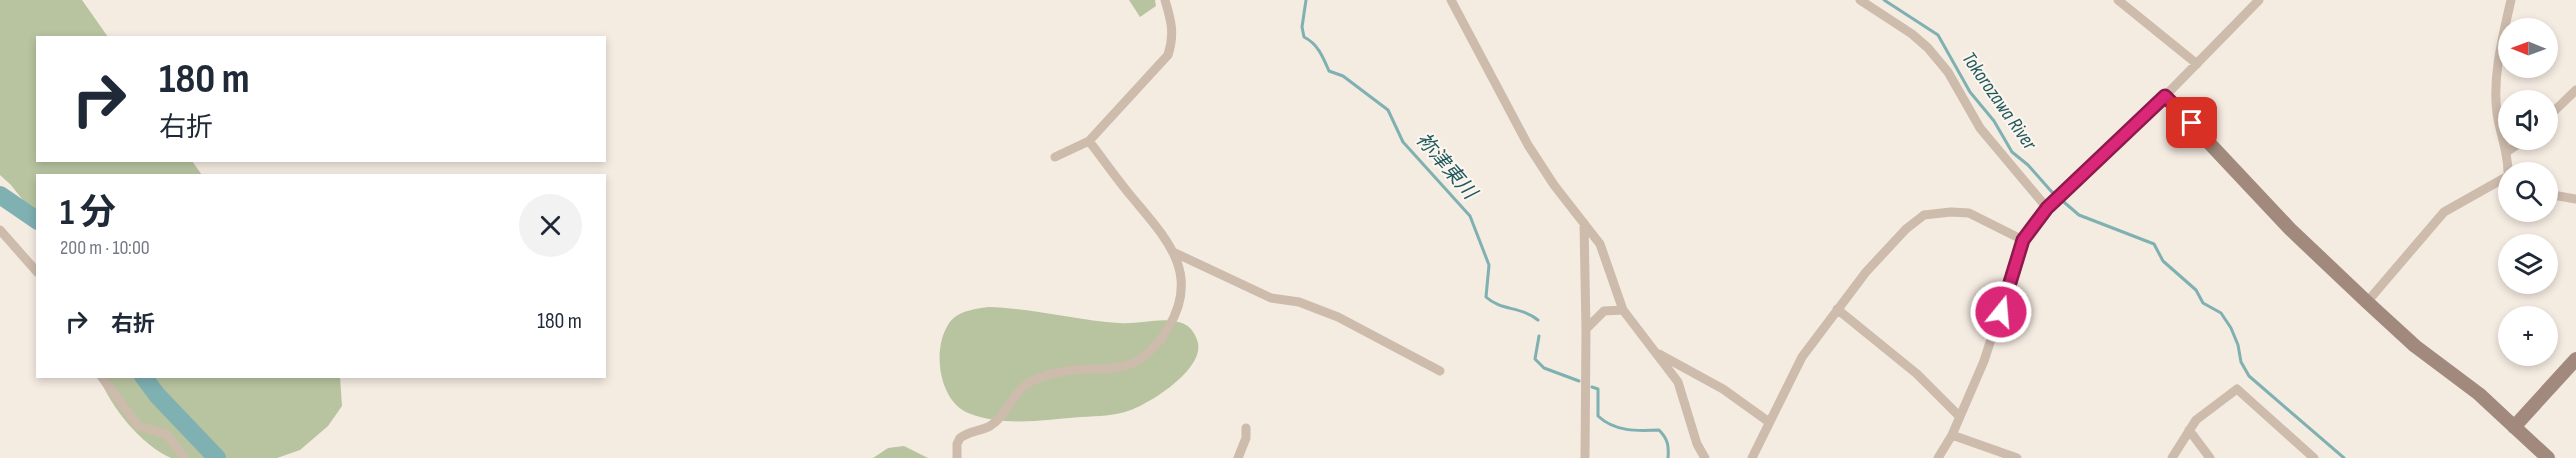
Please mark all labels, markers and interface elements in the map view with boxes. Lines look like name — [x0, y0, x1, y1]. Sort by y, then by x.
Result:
north arrow — [2498, 18, 2558, 78]
map controls — [2498, 18, 2558, 366]
water label: Tokorozawa River — [1956, 47, 2042, 156]
text: 180 m — [159, 54, 250, 105]
icon: right — [60, 60, 138, 138]
button: sound — [2498, 90, 2558, 150]
pin — [2166, 97, 2217, 148]
icon: arrive — [2175, 106, 2208, 139]
text: 右折 — [159, 112, 213, 144]
water label: 祢津東川 — [1411, 128, 1483, 206]
button: search — [2498, 162, 2558, 222]
text: 1 分 — [60, 192, 116, 235]
button: close — [519, 194, 582, 257]
button: layers — [2498, 234, 2558, 294]
text: 200 m · 10:00 — [60, 236, 150, 260]
position arrow — [1969, 280, 2033, 344]
icon: right — [60, 305, 93, 338]
button: + — [2498, 306, 2558, 366]
text: 180 m — [537, 308, 582, 335]
text: 右折 — [111, 311, 155, 338]

